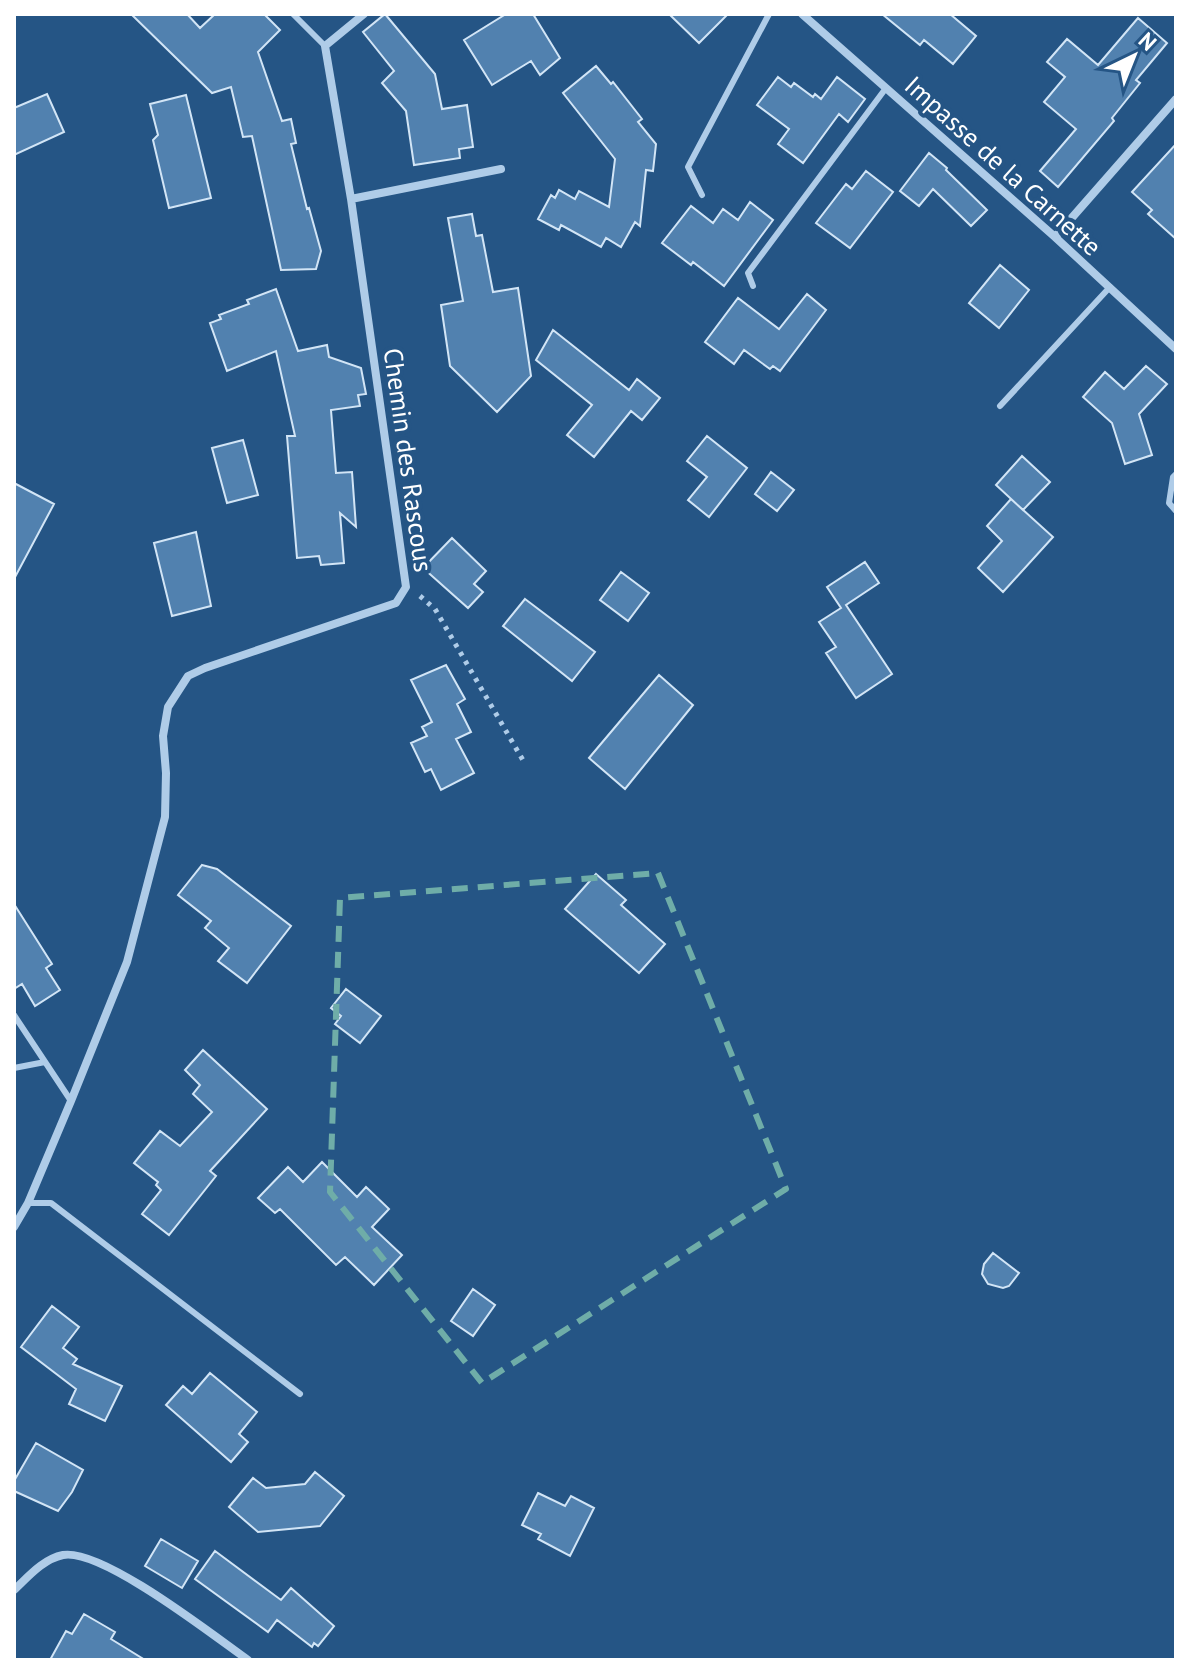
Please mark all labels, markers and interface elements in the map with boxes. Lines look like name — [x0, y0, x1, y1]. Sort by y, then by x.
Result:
north arrow — [1094, 16, 1174, 96]
text: N — [1133, 26, 1162, 57]
street label: Impasse de la Carnette — [898, 69, 1109, 263]
street label: Chemin des Rascous — [376, 346, 441, 574]

